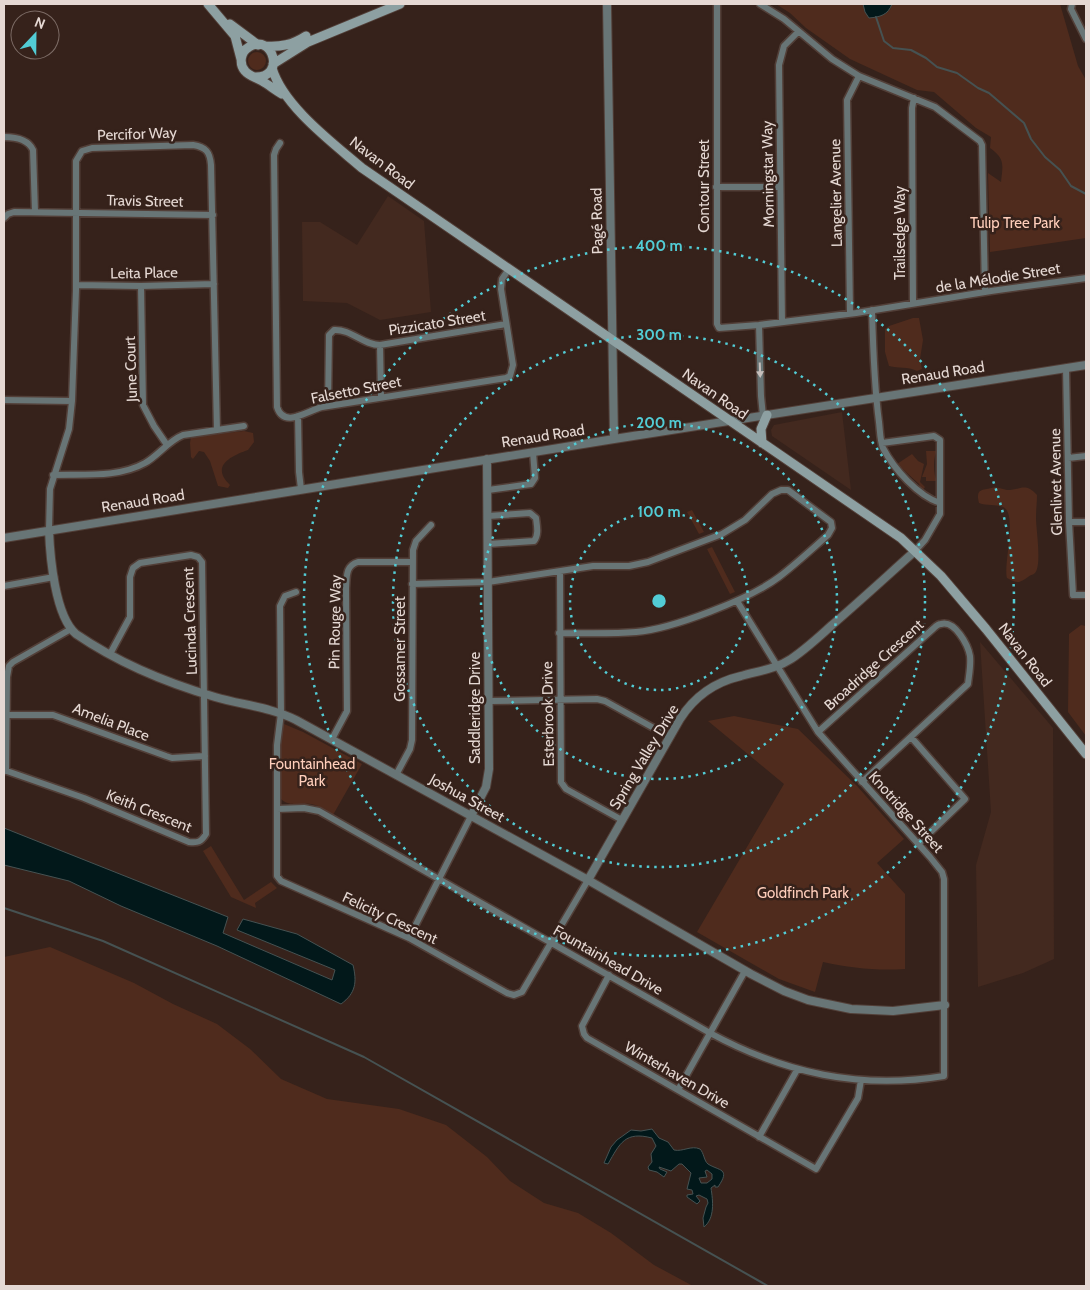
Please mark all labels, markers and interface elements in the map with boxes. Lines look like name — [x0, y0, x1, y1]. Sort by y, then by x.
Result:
north arrow — [10, 10, 60, 60]
text: N — [32, 13, 48, 33]
street label: Morningstar Way — [758, 120, 778, 228]
street label: Percifor Way — [97, 124, 178, 144]
street label: Navan Road — [346, 133, 418, 193]
street label: Langelier Avenue — [826, 138, 846, 247]
street label: Contour Street — [695, 139, 713, 233]
street label: Trailsedge Way — [891, 186, 909, 280]
street label: Pagé Road — [587, 188, 607, 254]
street label: Travis Street — [106, 191, 184, 211]
park label: Tulip Tree Park — [970, 214, 1060, 232]
text: 400 m — [636, 237, 682, 255]
street label: de la Mélodie Street — [934, 259, 1062, 297]
street label: Leita Place — [110, 263, 178, 283]
street label: Pizzicato Street — [387, 306, 487, 340]
text: 300 m — [636, 326, 682, 344]
street label: June Court — [121, 336, 141, 403]
street label: Renaud Road — [900, 358, 986, 388]
one-way arrow — [756, 363, 764, 379]
street label: Navan Road — [679, 365, 751, 423]
street label: Falsetto Street — [309, 372, 403, 408]
text: 200 m — [636, 414, 682, 432]
street label: Renaud Road — [500, 421, 586, 451]
street label: Glenlivet Avenue — [1046, 428, 1066, 536]
street label: Renaud Road — [100, 486, 186, 516]
text: 100 m — [637, 503, 681, 521]
street label: Lucinda Crescent — [179, 567, 201, 675]
street label: Pin Rouge Way — [325, 574, 345, 670]
centre of rings — [650, 592, 668, 610]
street label: Gossamer Street — [391, 596, 409, 702]
street label: Broadridge Crescent — [821, 616, 927, 714]
street label: Navan Road — [994, 619, 1056, 691]
street label: Saddleridge Drive — [466, 652, 484, 764]
street label: Esterbrook Drive — [538, 661, 558, 767]
street label: Amelia Place — [70, 699, 152, 745]
street label: Spring Valley Drive — [606, 701, 683, 813]
park label: Fountainhead Park — [269, 755, 355, 790]
street label: Knotridge Street — [865, 768, 947, 856]
street label: Joshua Street — [425, 769, 508, 826]
street label: Keith Crescent — [104, 786, 194, 836]
park label: Goldfinch Park — [757, 884, 849, 902]
street label: Felicity Crescent — [340, 888, 440, 948]
street label: Fountainhead Drive — [550, 921, 666, 999]
street label: Winterhaven Drive — [621, 1038, 733, 1113]

